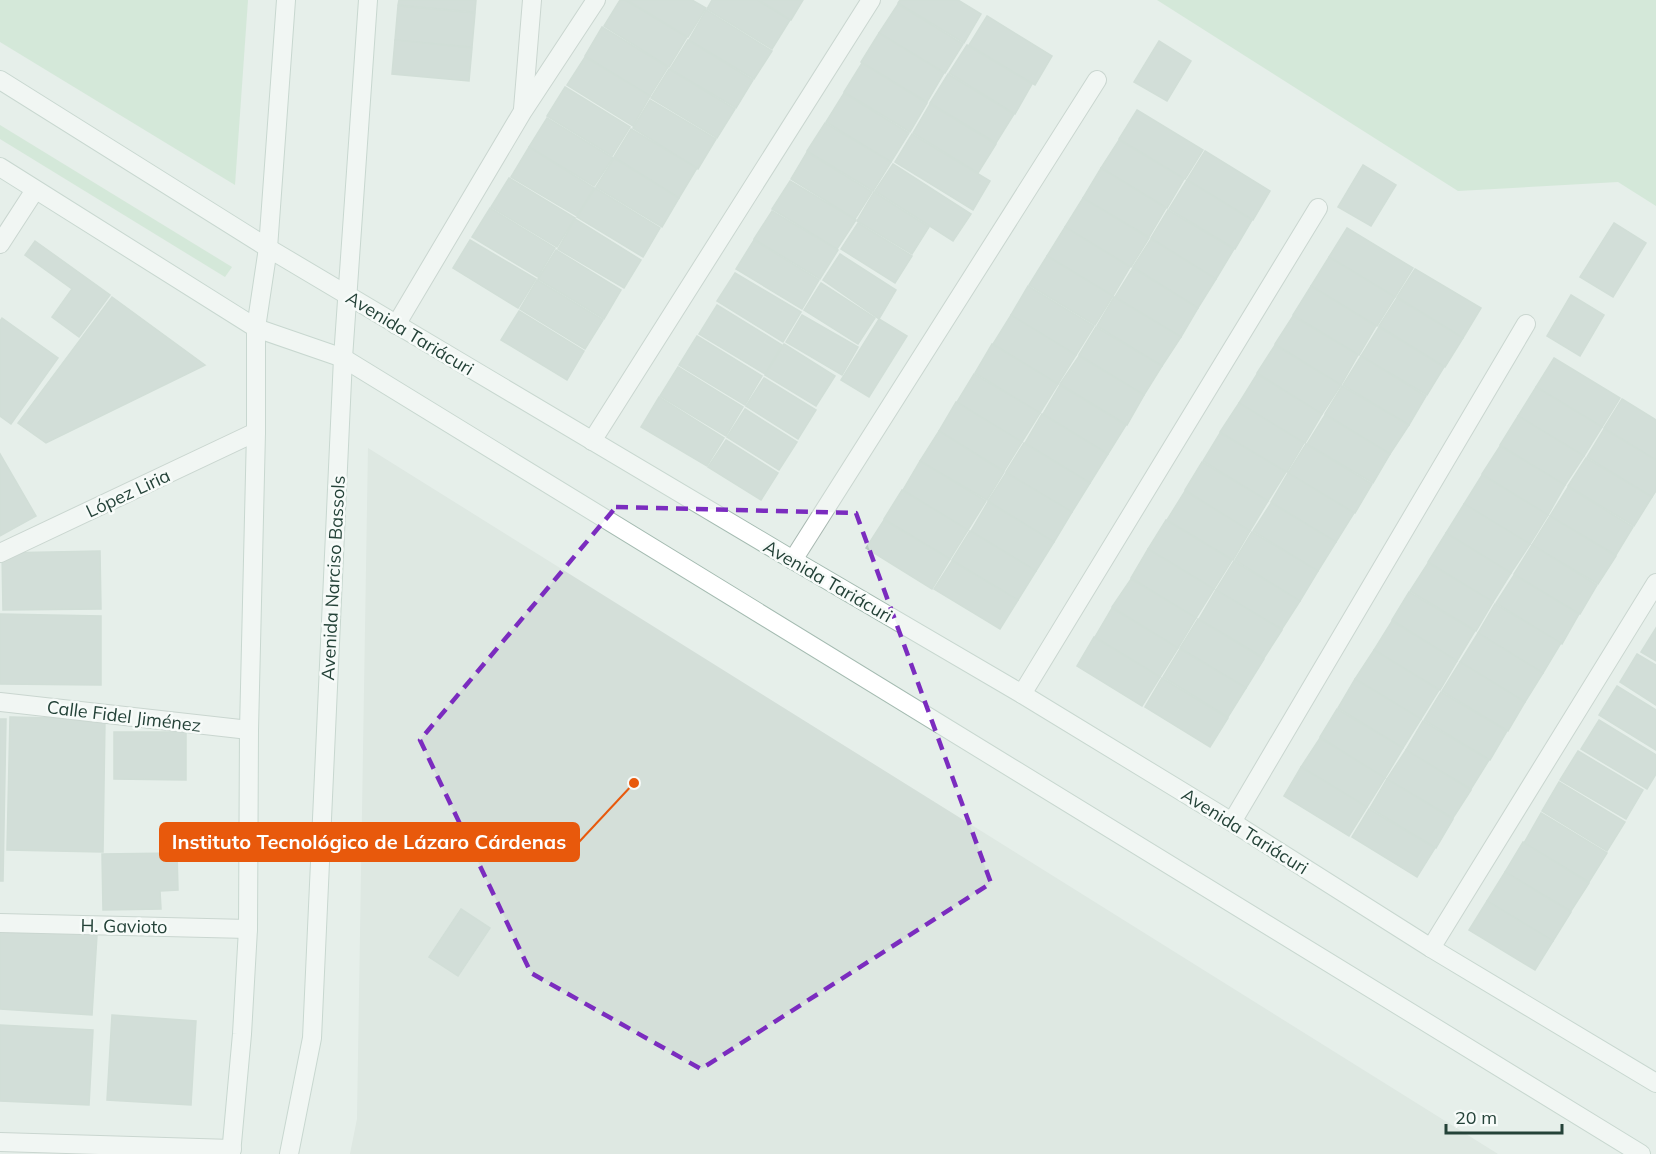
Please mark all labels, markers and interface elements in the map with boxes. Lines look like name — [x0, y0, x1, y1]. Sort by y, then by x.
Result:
street label: Avenida Tariácuri — [342, 286, 478, 380]
street label: López Liria — [82, 463, 174, 523]
street label: Avenida Narciso Bassols — [316, 475, 350, 681]
street label: Avenida Tariácuri — [759, 535, 897, 627]
street label: Calle Fidel Jiménez — [46, 695, 202, 737]
street label: Avenida Tariácuri — [1177, 783, 1313, 879]
callout: Instituto Tecnológico de Lázaro Cárdenas — [160, 823, 579, 861]
text: Instituto Tecnológico de Lázaro Cárdenas — [172, 829, 566, 854]
street label: H. Gavioto — [80, 914, 168, 938]
scale bar — [1446, 1097, 1562, 1135]
text: 20 m — [1455, 1106, 1497, 1129]

